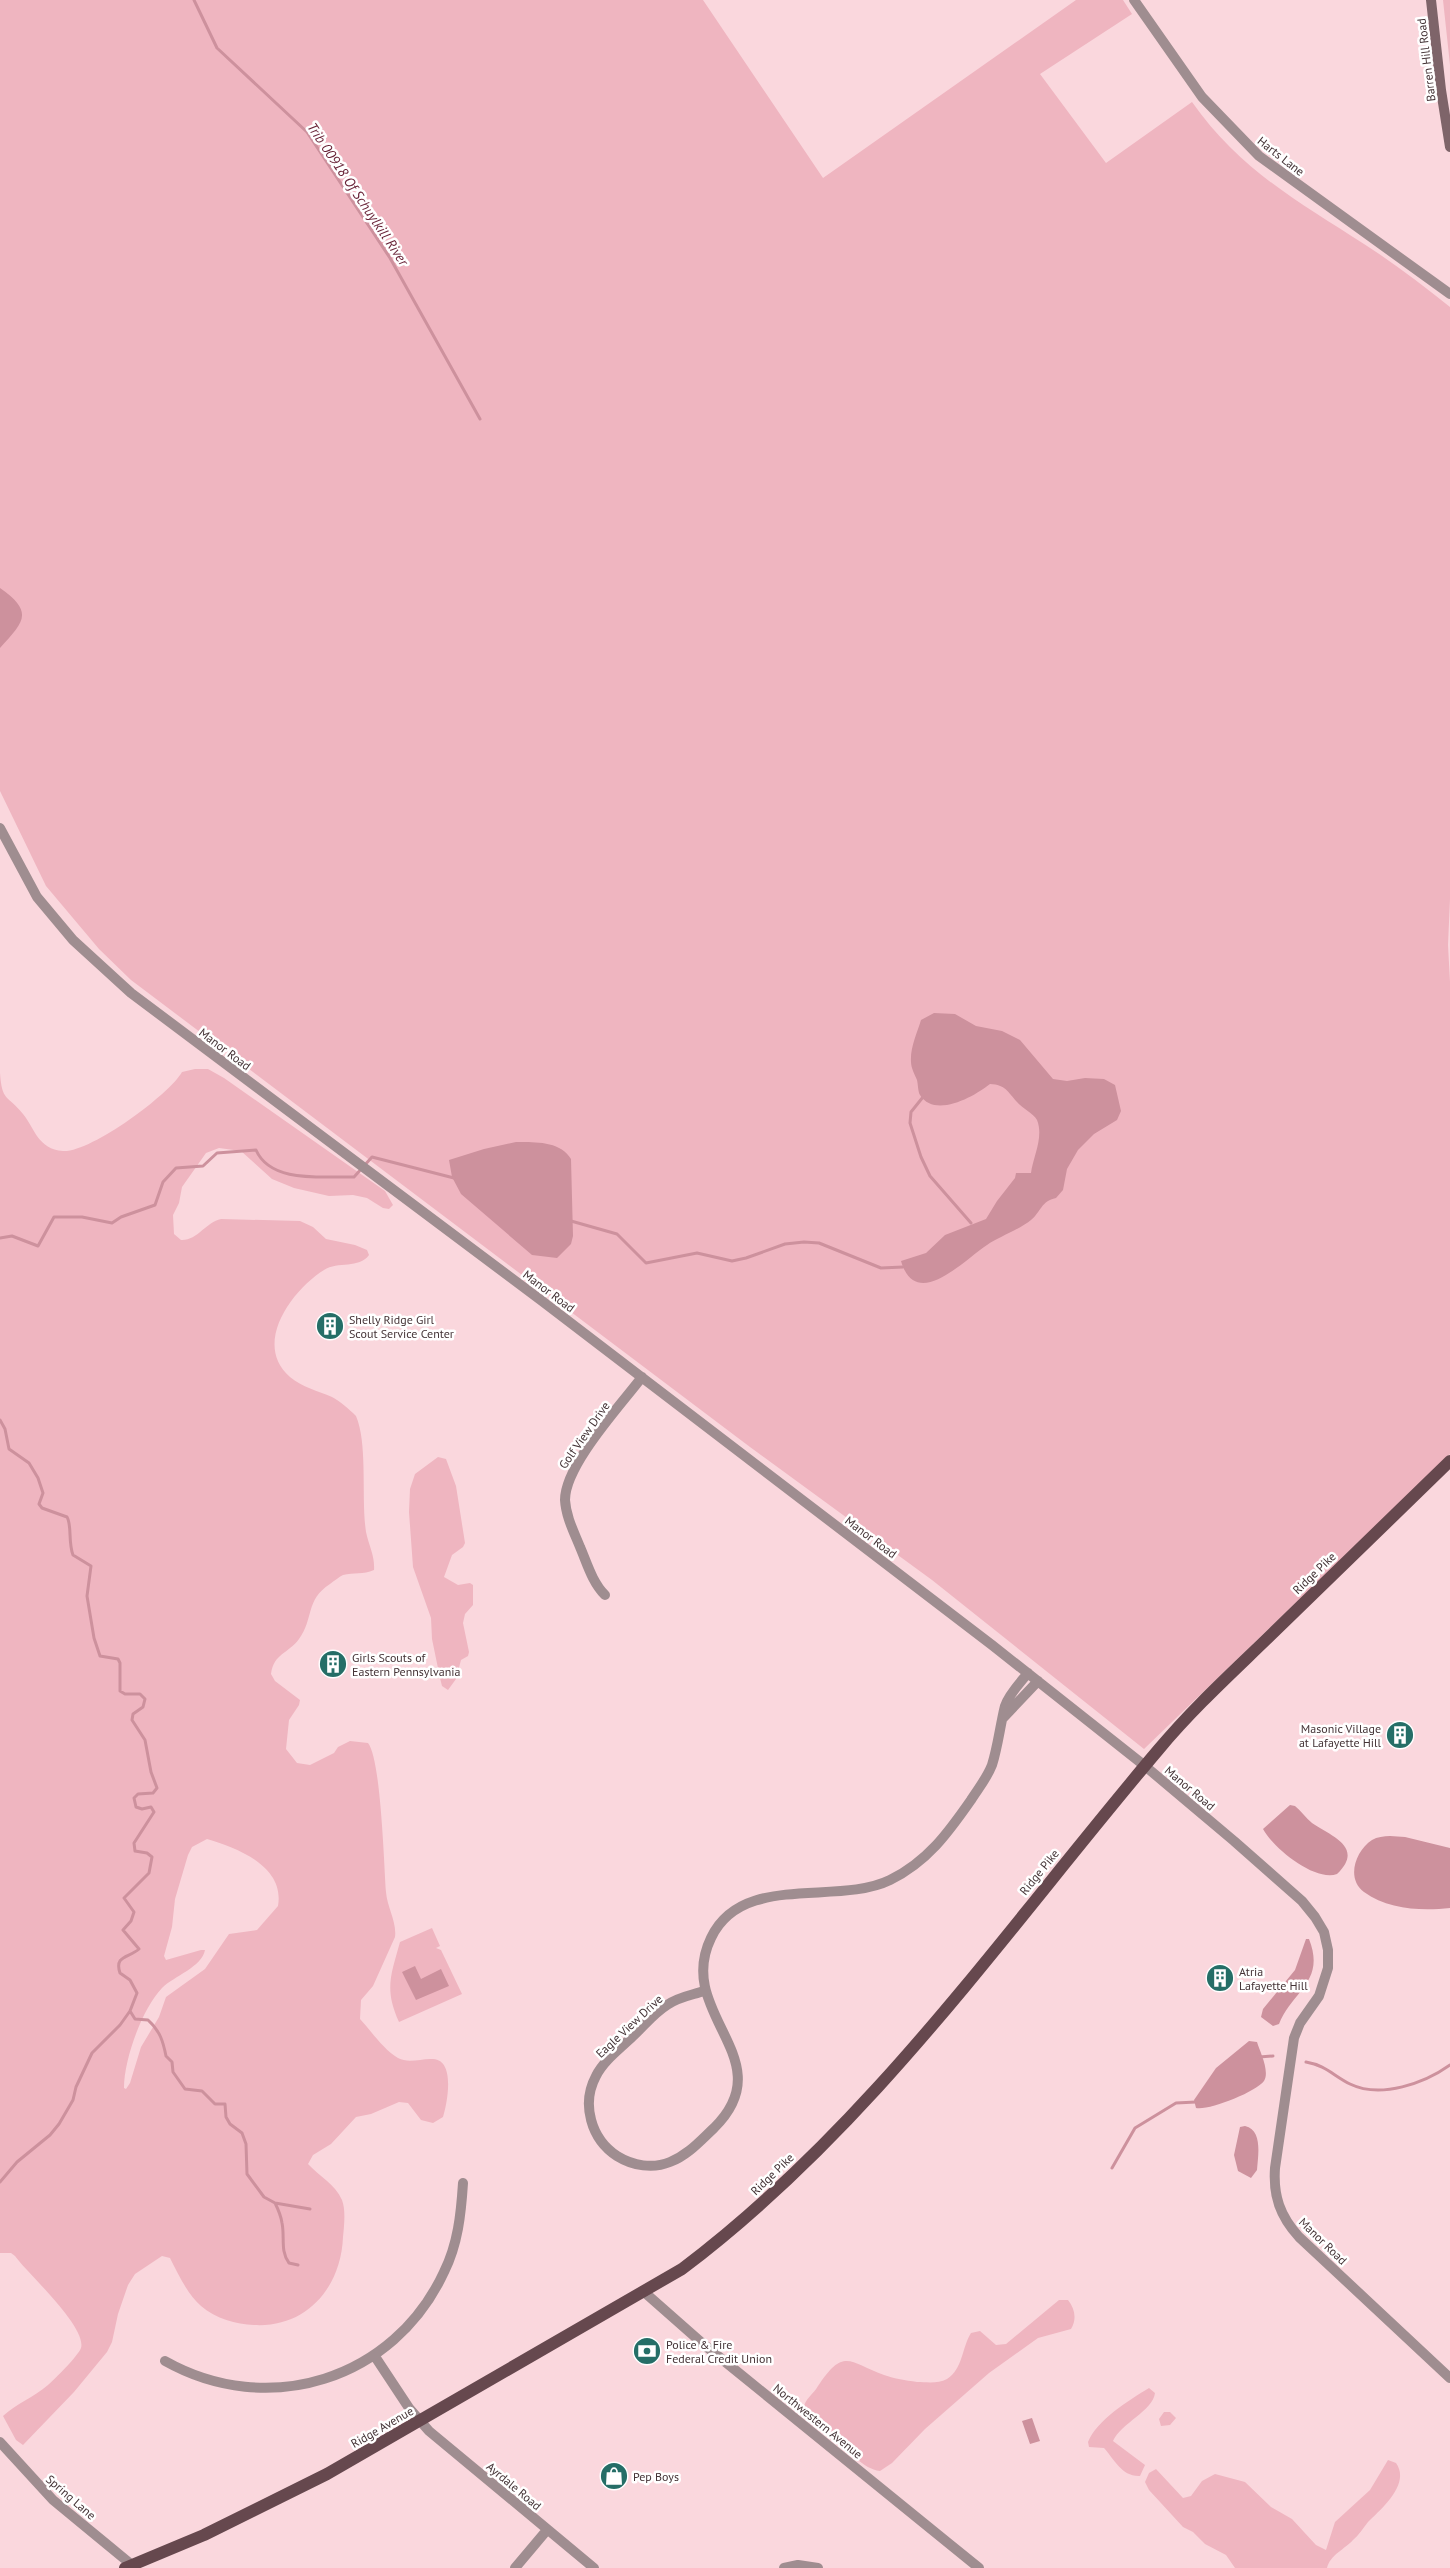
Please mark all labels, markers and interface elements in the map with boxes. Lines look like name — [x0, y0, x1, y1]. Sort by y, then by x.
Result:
street label: Barren Hill Road — [1413, 17, 1439, 103]
water label: Trib 00918 Of Schuylkill River — [303, 119, 413, 270]
street label: Harts Lane — [1255, 133, 1307, 179]
street label: Manor Road — [196, 1025, 254, 1073]
street label: Manor Road — [520, 1267, 578, 1315]
building icon: Shelly Ridge Girl Scout Service Center — [315, 1311, 345, 1341]
place label: Shelly Ridge Girl Scout Service Center — [349, 1312, 454, 1341]
street label: Golf View Drive — [555, 1399, 613, 1471]
street label: Manor Road — [842, 1513, 900, 1561]
street label: Ridge Pike — [1289, 1549, 1339, 1597]
building icon: Girls Scouts of Eastern Pennsylvania — [318, 1649, 348, 1679]
place label: Girls Scouts of Eastern Pennsylvania — [352, 1650, 460, 1679]
building icon: Masonic Village at Lafayette Hill — [1385, 1720, 1415, 1750]
place label: Masonic Village at Lafayette Hill — [1299, 1721, 1381, 1750]
street label: Manor Road — [1162, 1763, 1218, 1813]
street label: Ridge Pike — [1016, 1846, 1062, 1898]
building icon: Atria Lafayette Hill — [1205, 1963, 1235, 1993]
place label: Atria Lafayette Hill — [1239, 1964, 1308, 1993]
street label: Eagle View Drive — [592, 1991, 666, 2061]
street label: Ridge Pike — [747, 2150, 797, 2198]
street label: Manor Road — [1296, 2214, 1350, 2268]
bank icon: Police & Fire Federal Credit Union — [632, 2336, 662, 2366]
place label: Police & Fire Federal Credit Union — [666, 2337, 772, 2366]
street label: Northwestern Avenue — [770, 2380, 866, 2462]
street label: Ridge Avenue — [348, 2403, 416, 2451]
street label: Ayrdale Road — [484, 2459, 544, 2513]
shop icon: Pep Boys — [599, 2461, 629, 2491]
place label: Pep Boys — [633, 2469, 679, 2484]
street label: Spring Lane — [43, 2471, 99, 2523]

